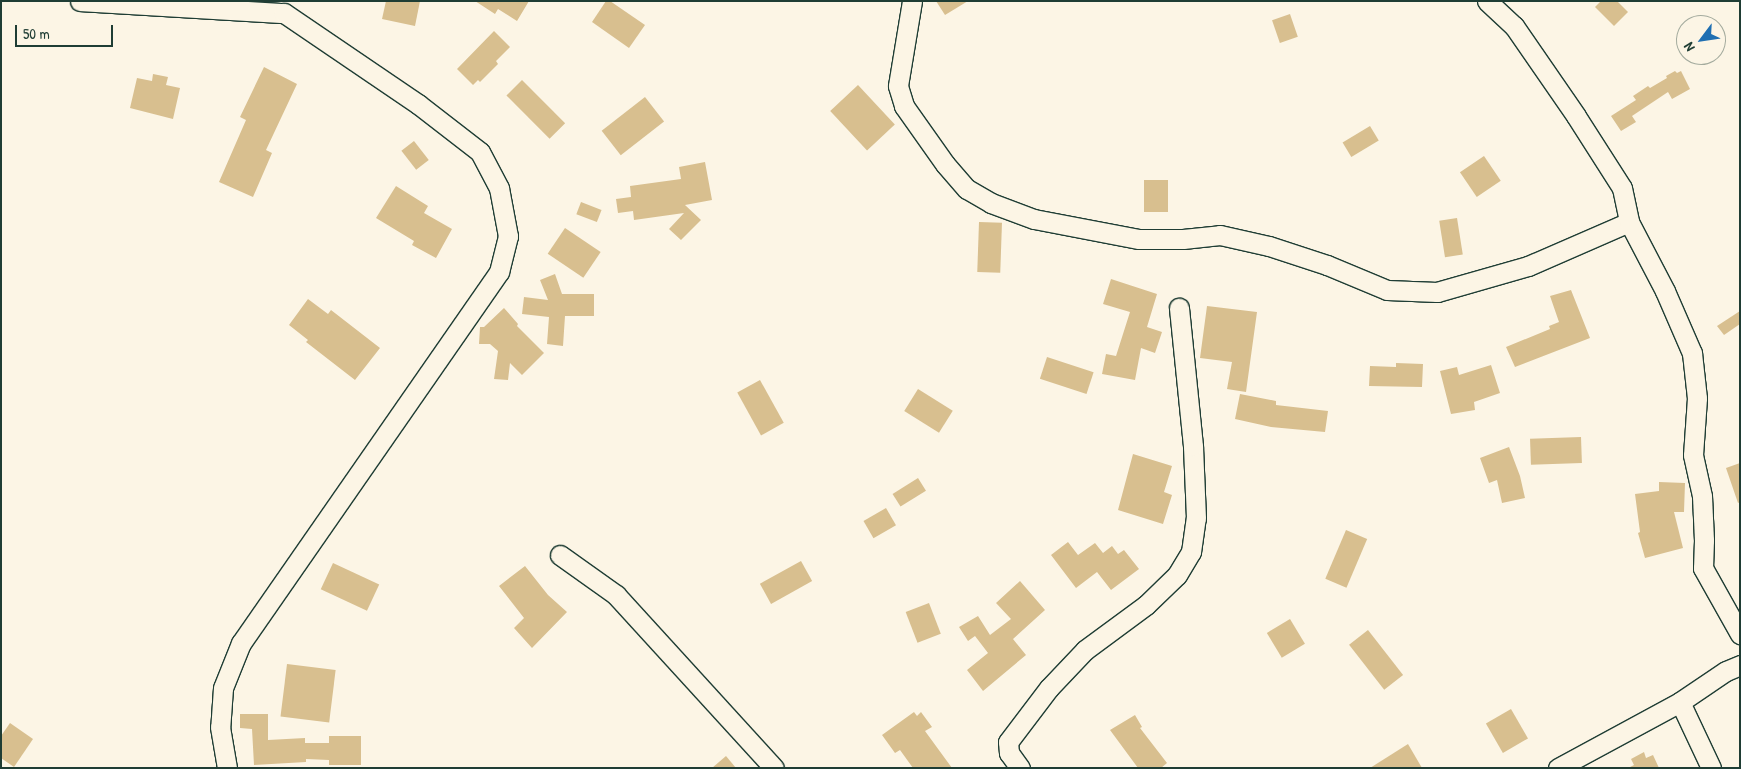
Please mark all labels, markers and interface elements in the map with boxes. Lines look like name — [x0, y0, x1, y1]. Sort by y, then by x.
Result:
scale bar — [18, 15, 115, 47]
north arrow — [1676, 15, 1726, 65]
text: 50 m — [23, 23, 50, 44]
text: N — [1679, 39, 1699, 56]

